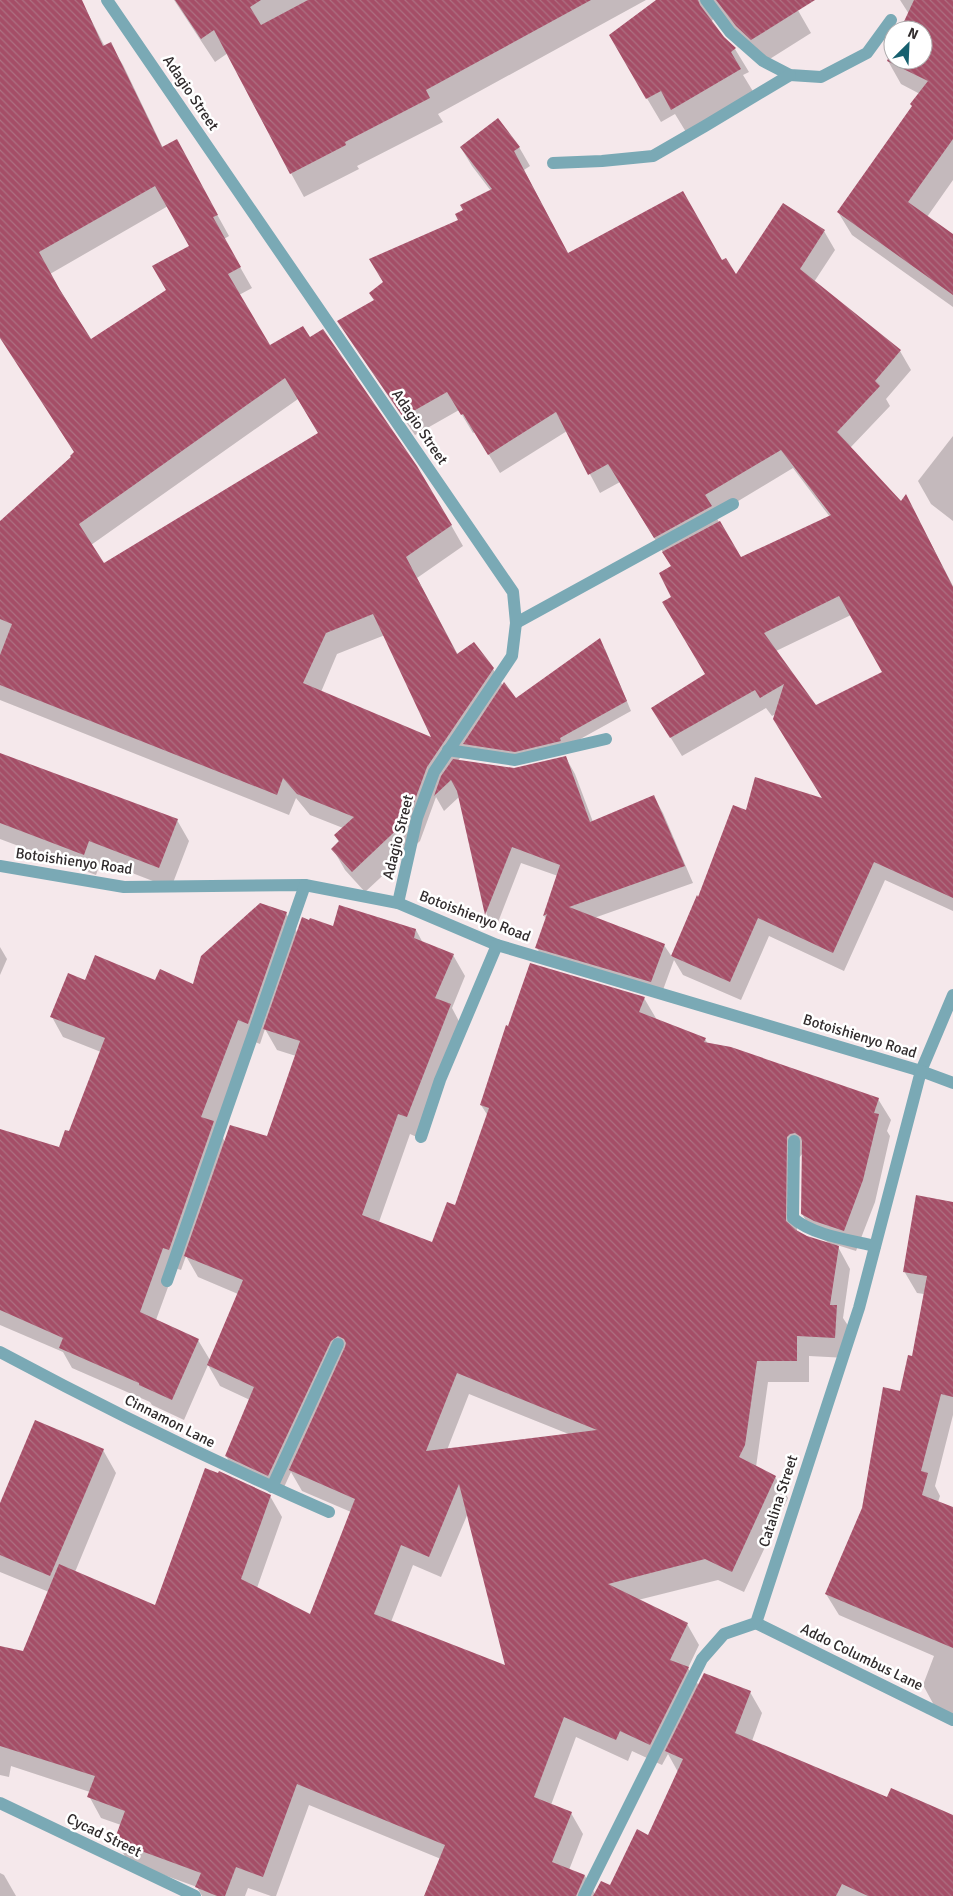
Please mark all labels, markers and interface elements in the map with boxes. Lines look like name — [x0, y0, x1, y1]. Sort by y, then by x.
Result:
north arrow — [883, 20, 933, 70]
text: N — [905, 24, 921, 43]
street label: Adagio Street — [159, 52, 223, 134]
street label: Adagio Street — [388, 386, 452, 468]
street label: Adagio Street — [379, 793, 417, 881]
street label: Botoishienyo Road — [14, 844, 134, 878]
street label: Botoishienyo Road — [417, 886, 533, 946]
street label: Botoishienyo Road — [801, 1010, 919, 1062]
street label: Cinnamon Lane — [122, 1390, 218, 1452]
street label: Catalina Street — [755, 1453, 801, 1549]
street label: Addo Columbus Lane — [798, 1620, 926, 1694]
street label: Cycad Street — [64, 1809, 144, 1861]

